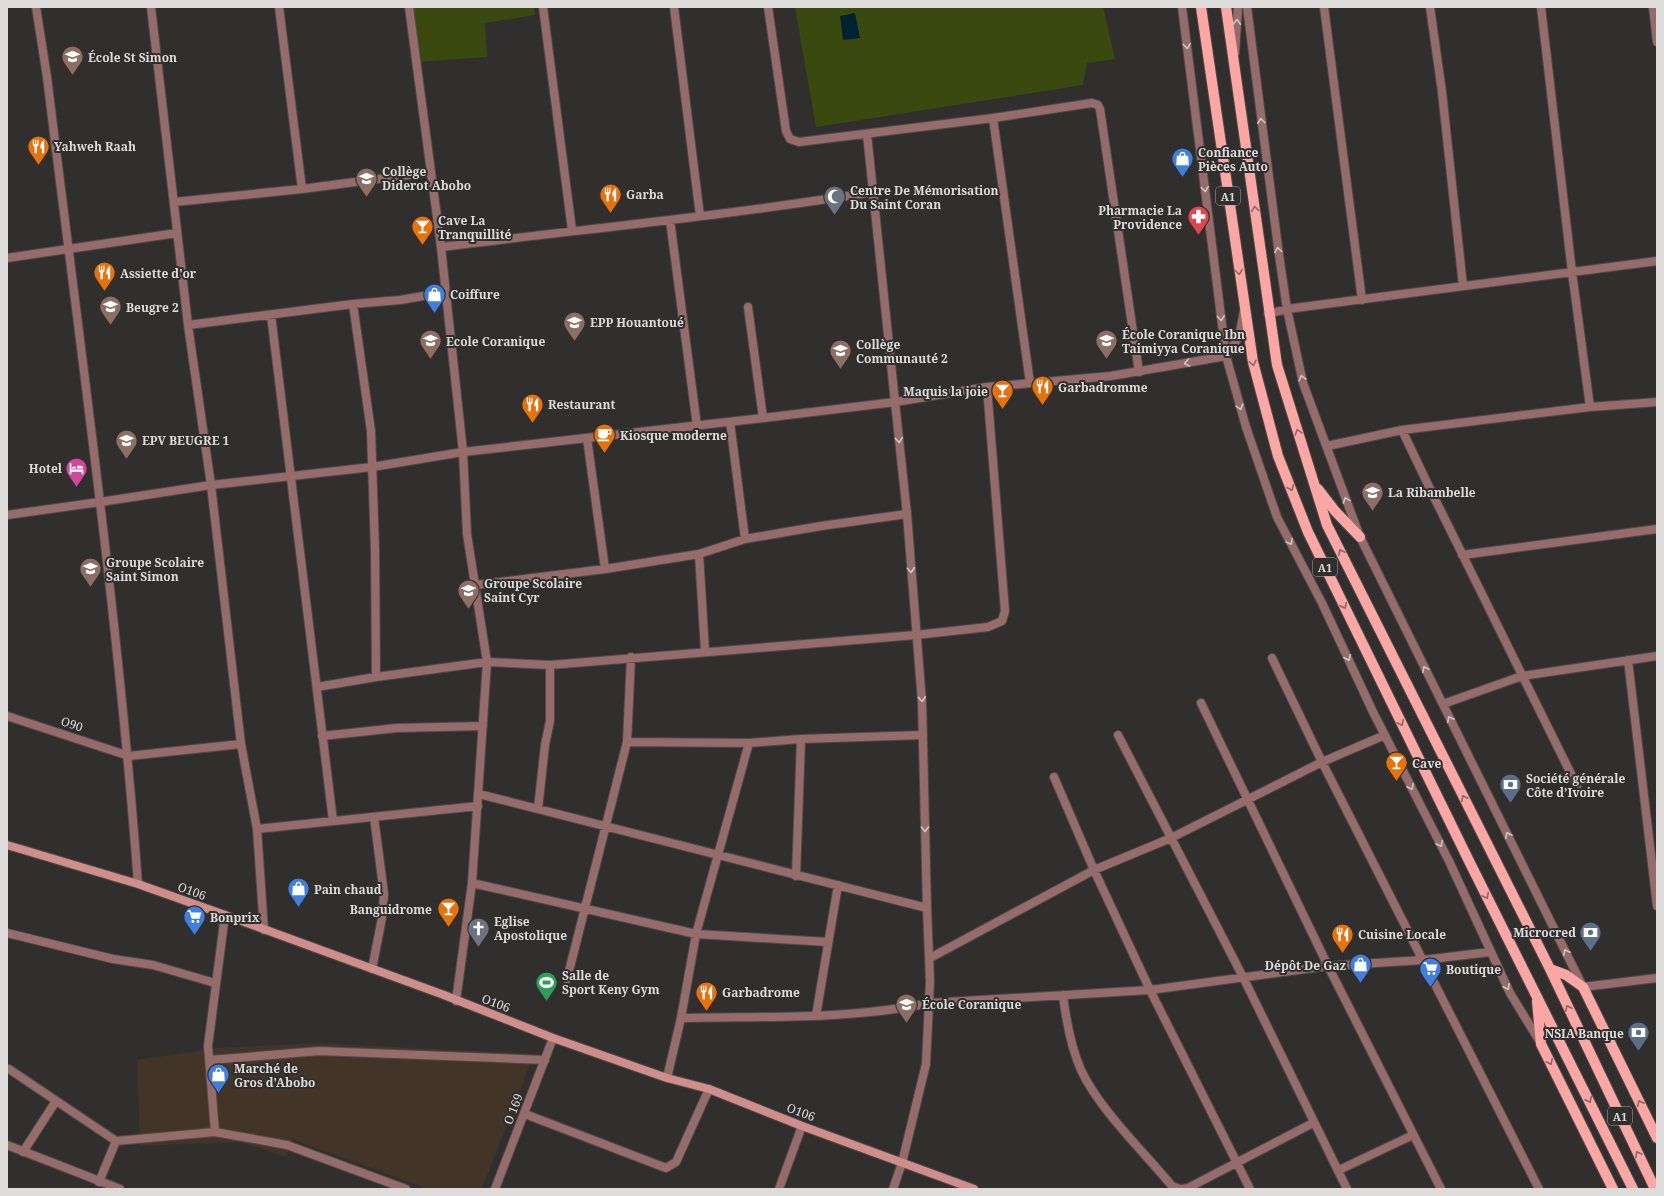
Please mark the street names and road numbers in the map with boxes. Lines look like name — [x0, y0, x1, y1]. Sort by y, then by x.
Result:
road number: A1 — [1216, 187, 1240, 205]
road number: A1 — [1313, 558, 1337, 576]
street label: O90 — [59, 712, 86, 736]
street label: O106 — [175, 878, 209, 904]
street label: O106 — [479, 990, 513, 1016]
street label: O 169 — [499, 1091, 527, 1127]
street label: O106 — [784, 1099, 818, 1125]
road number: A1 — [1608, 1107, 1632, 1125]

